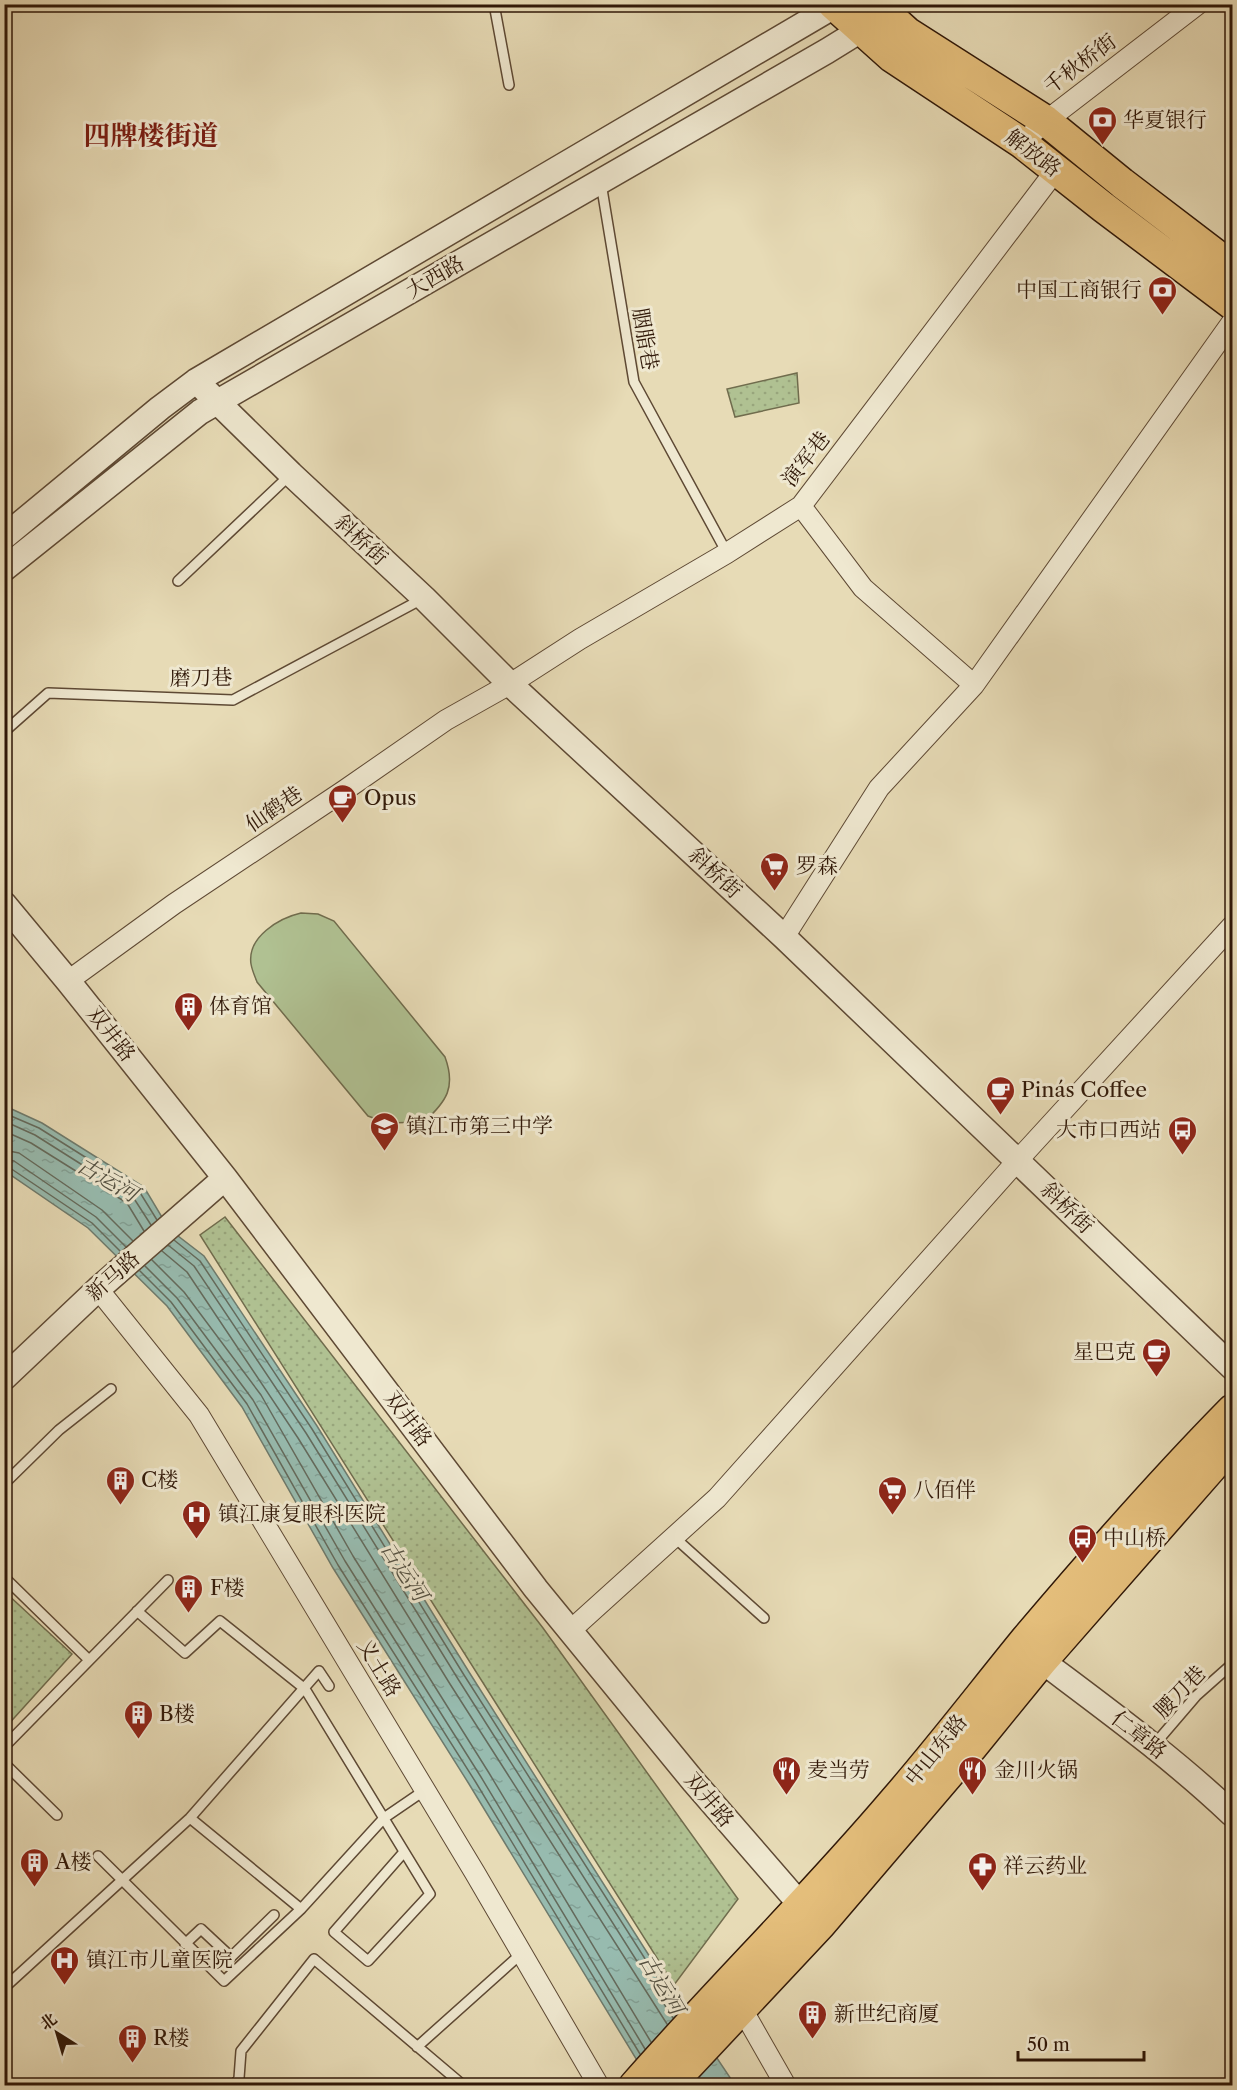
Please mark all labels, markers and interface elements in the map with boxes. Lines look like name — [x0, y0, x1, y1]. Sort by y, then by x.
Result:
street label: 千秋桥街 — [1039, 28, 1121, 99]
bank icon: 华夏银行 — [1086, 104, 1118, 146]
place label: 华夏银行 — [1123, 107, 1207, 132]
district label: 四牌楼街道 — [84, 119, 219, 152]
street label: 解放路 — [1001, 124, 1066, 182]
street label: 大西路 — [401, 250, 468, 303]
bank icon: 中国工商银行 — [1147, 274, 1179, 316]
place label: 中国工商银行 — [1016, 277, 1142, 302]
street label: 胭脂巷 — [628, 306, 663, 372]
street label: 演军巷 — [776, 426, 835, 491]
street label: 斜桥街 — [330, 509, 393, 570]
street label: 磨刀巷 — [169, 664, 233, 691]
street label: 仙鹤巷 — [241, 781, 307, 837]
cafe icon: Opus — [327, 782, 359, 824]
place label: Opus — [364, 785, 417, 810]
street label: 斜桥街 — [684, 842, 747, 903]
supermarket icon: 罗森 — [759, 850, 791, 892]
place label: 罗森 — [796, 853, 838, 878]
building icon: 体育馆 — [172, 990, 204, 1032]
place label: 体育馆 — [209, 993, 272, 1018]
street label: 双井路 — [82, 1001, 141, 1066]
cafe icon: Pinás Coffee — [984, 1074, 1016, 1116]
place label: Pinás Coffee — [1021, 1077, 1147, 1102]
school or university icon: 镇江市第三中学 — [369, 1110, 401, 1152]
place label: 镇江市第三中学 — [406, 1113, 553, 1138]
bus stop icon: 大市口西站 — [1166, 1114, 1198, 1156]
place label: 大市口西站 — [1056, 1117, 1161, 1142]
water label: 古运河 — [72, 1151, 147, 1210]
street label: 斜桥街 — [1036, 1177, 1099, 1239]
street label: 新马路 — [81, 1245, 144, 1306]
cafe icon: 星巴克 — [1141, 1336, 1173, 1378]
place label: 星巴克 — [1073, 1339, 1136, 1364]
street label: 双井路 — [379, 1386, 437, 1451]
building icon: C楼 — [104, 1464, 136, 1506]
place label: C楼 — [141, 1467, 178, 1492]
supermarket icon: 八佰伴 — [876, 1474, 908, 1516]
place label: 八佰伴 — [913, 1477, 976, 1502]
hospital icon: 镇江康复眼科医院 — [181, 1498, 213, 1540]
place label: 镇江康复眼科医院 — [218, 1501, 386, 1526]
bus stop icon: 中山桥 — [1066, 1522, 1098, 1564]
place label: 中山桥 — [1103, 1525, 1166, 1550]
water label: 古运河 — [375, 1536, 436, 1610]
building icon: F楼 — [173, 1572, 205, 1614]
place label: F楼 — [210, 1575, 245, 1600]
street label: 义土路 — [352, 1634, 406, 1701]
street label: 腰刀巷 — [1149, 1660, 1211, 1723]
building icon: B楼 — [122, 1698, 154, 1740]
place label: B楼 — [159, 1701, 195, 1726]
street label: 仁章路 — [1107, 1705, 1172, 1764]
street label: 中山东路 — [899, 1709, 972, 1790]
restaurant icon: 麦当劳 — [770, 1754, 802, 1796]
restaurant icon: 金川火锅 — [957, 1754, 989, 1796]
place label: 麦当劳 — [807, 1757, 870, 1782]
place label: 金川火锅 — [994, 1757, 1078, 1782]
street label: 双井路 — [680, 1768, 739, 1832]
building icon: A楼 — [18, 1846, 50, 1888]
place label: A楼 — [54, 1849, 92, 1874]
pharmacy icon: 祥云药业 — [966, 1850, 998, 1892]
place label: 祥云药业 — [1003, 1853, 1087, 1878]
hospital icon: 镇江市儿童医院 — [49, 1944, 81, 1986]
place label: 镇江市儿童医院 — [86, 1947, 233, 1972]
water label: 古运河 — [633, 1949, 692, 2023]
building icon: 新世纪商厦 — [797, 1998, 829, 2040]
place label: 新世纪商厦 — [834, 2001, 939, 2026]
north arrow — [27, 2003, 87, 2063]
text: 北 — [36, 2008, 60, 2034]
building icon: R楼 — [116, 2022, 148, 2064]
scale bar — [1018, 2024, 1144, 2062]
place label: R楼 — [153, 2025, 189, 2050]
text: 50 m — [1027, 2034, 1070, 2056]

